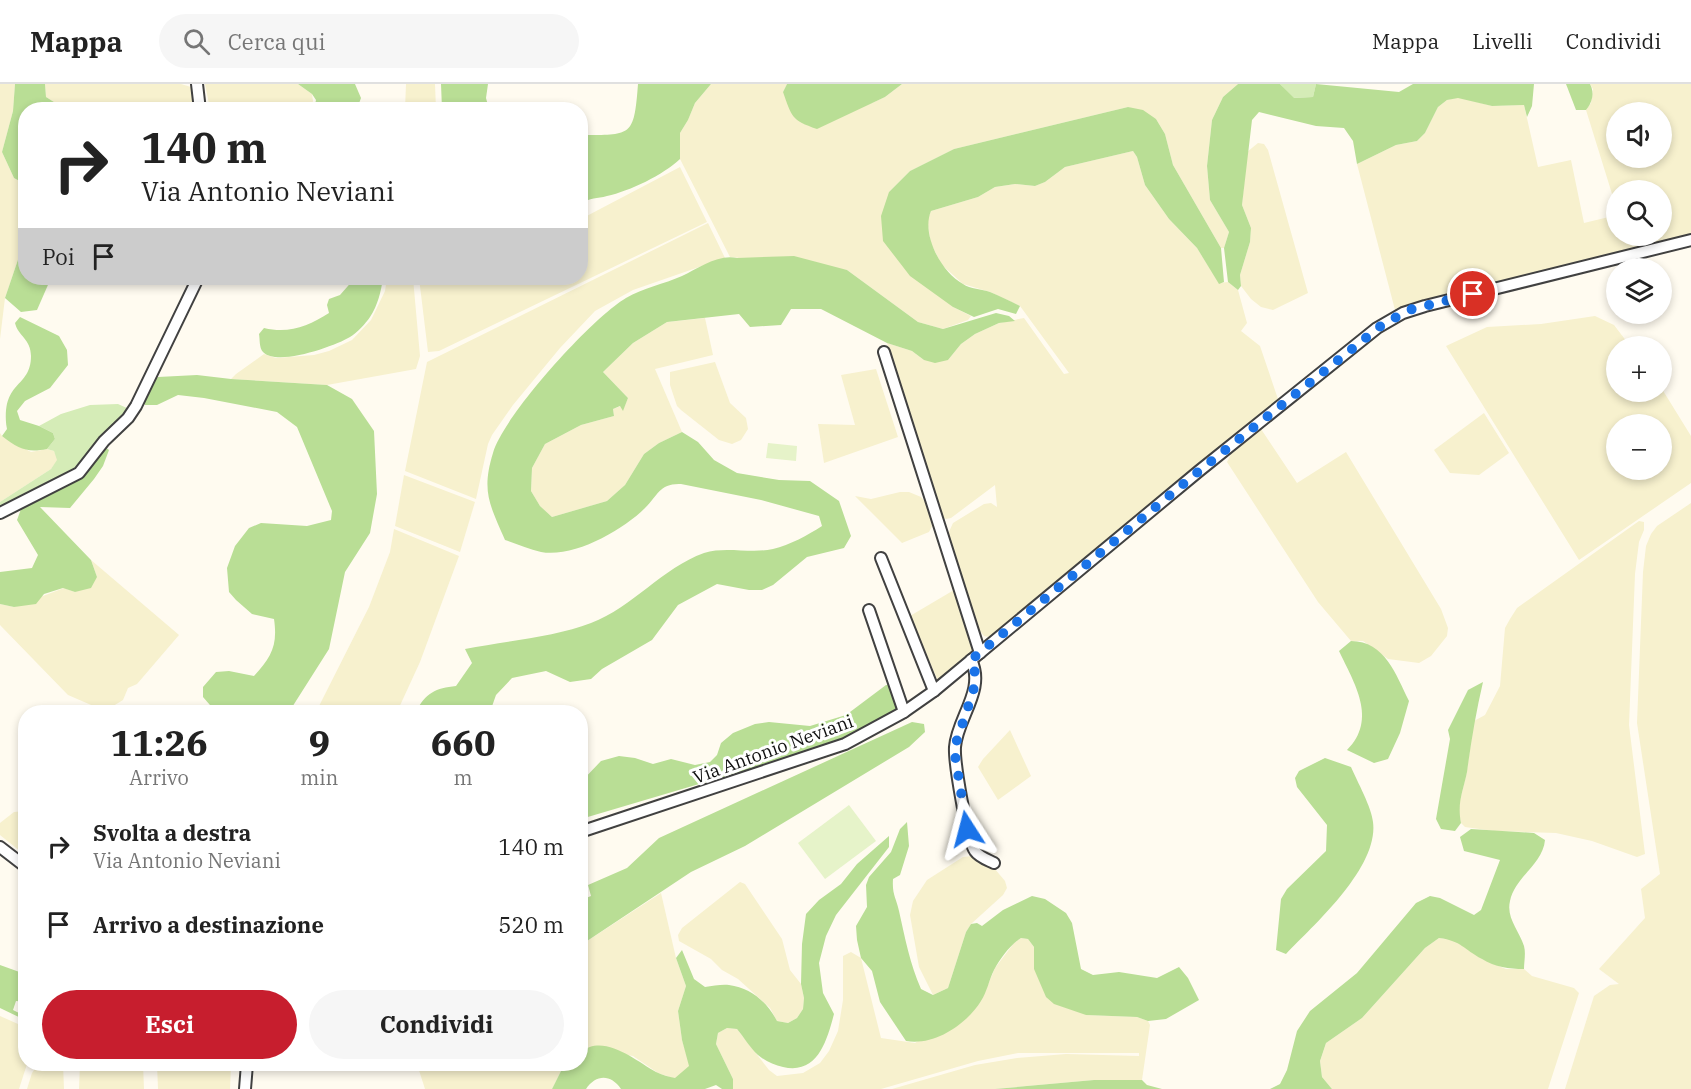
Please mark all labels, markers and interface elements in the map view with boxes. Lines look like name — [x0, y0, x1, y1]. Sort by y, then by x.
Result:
search box — [159, 14, 579, 68]
text: Mappa — [30, 23, 123, 60]
icon: search — [180, 25, 213, 58]
text: Cerca qui — [228, 27, 326, 56]
text: Mappa — [1372, 27, 1439, 55]
text: Livelli — [1472, 27, 1533, 55]
text: Condividi — [1566, 27, 1661, 55]
map controls — [1606, 102, 1672, 480]
button: sound — [1606, 102, 1672, 168]
text: 140 m — [141, 120, 267, 175]
icon: right — [42, 126, 120, 204]
text: Via Antonio Neviani — [141, 173, 394, 208]
button: search — [1606, 180, 1672, 246]
icon: arrive — [87, 240, 120, 273]
text: Poi — [42, 242, 75, 271]
button: layers — [1606, 258, 1672, 324]
pin — [1447, 268, 1498, 319]
icon: arrive — [1456, 277, 1489, 310]
button: + — [1606, 336, 1672, 402]
button: − — [1606, 414, 1672, 480]
street label: Via Antonio Neviani — [690, 709, 857, 789]
text: 11:26 — [110, 719, 208, 766]
text: 9 — [308, 719, 330, 766]
text: 660 — [431, 719, 496, 766]
text: Arrivo — [129, 764, 189, 791]
text: min — [300, 764, 338, 791]
text: m — [454, 764, 473, 791]
position arrow — [935, 797, 999, 861]
text: Svolta a destra — [93, 818, 251, 847]
icon: right — [42, 830, 75, 863]
text: 140 m — [498, 832, 564, 861]
text: Via Antonio Neviani — [93, 847, 281, 874]
icon: arrive — [42, 908, 75, 941]
text: Arrivo a destinazione — [93, 910, 324, 939]
text: 520 m — [498, 910, 564, 939]
button: Esci — [42, 990, 297, 1059]
button: Condividi — [309, 990, 564, 1059]

